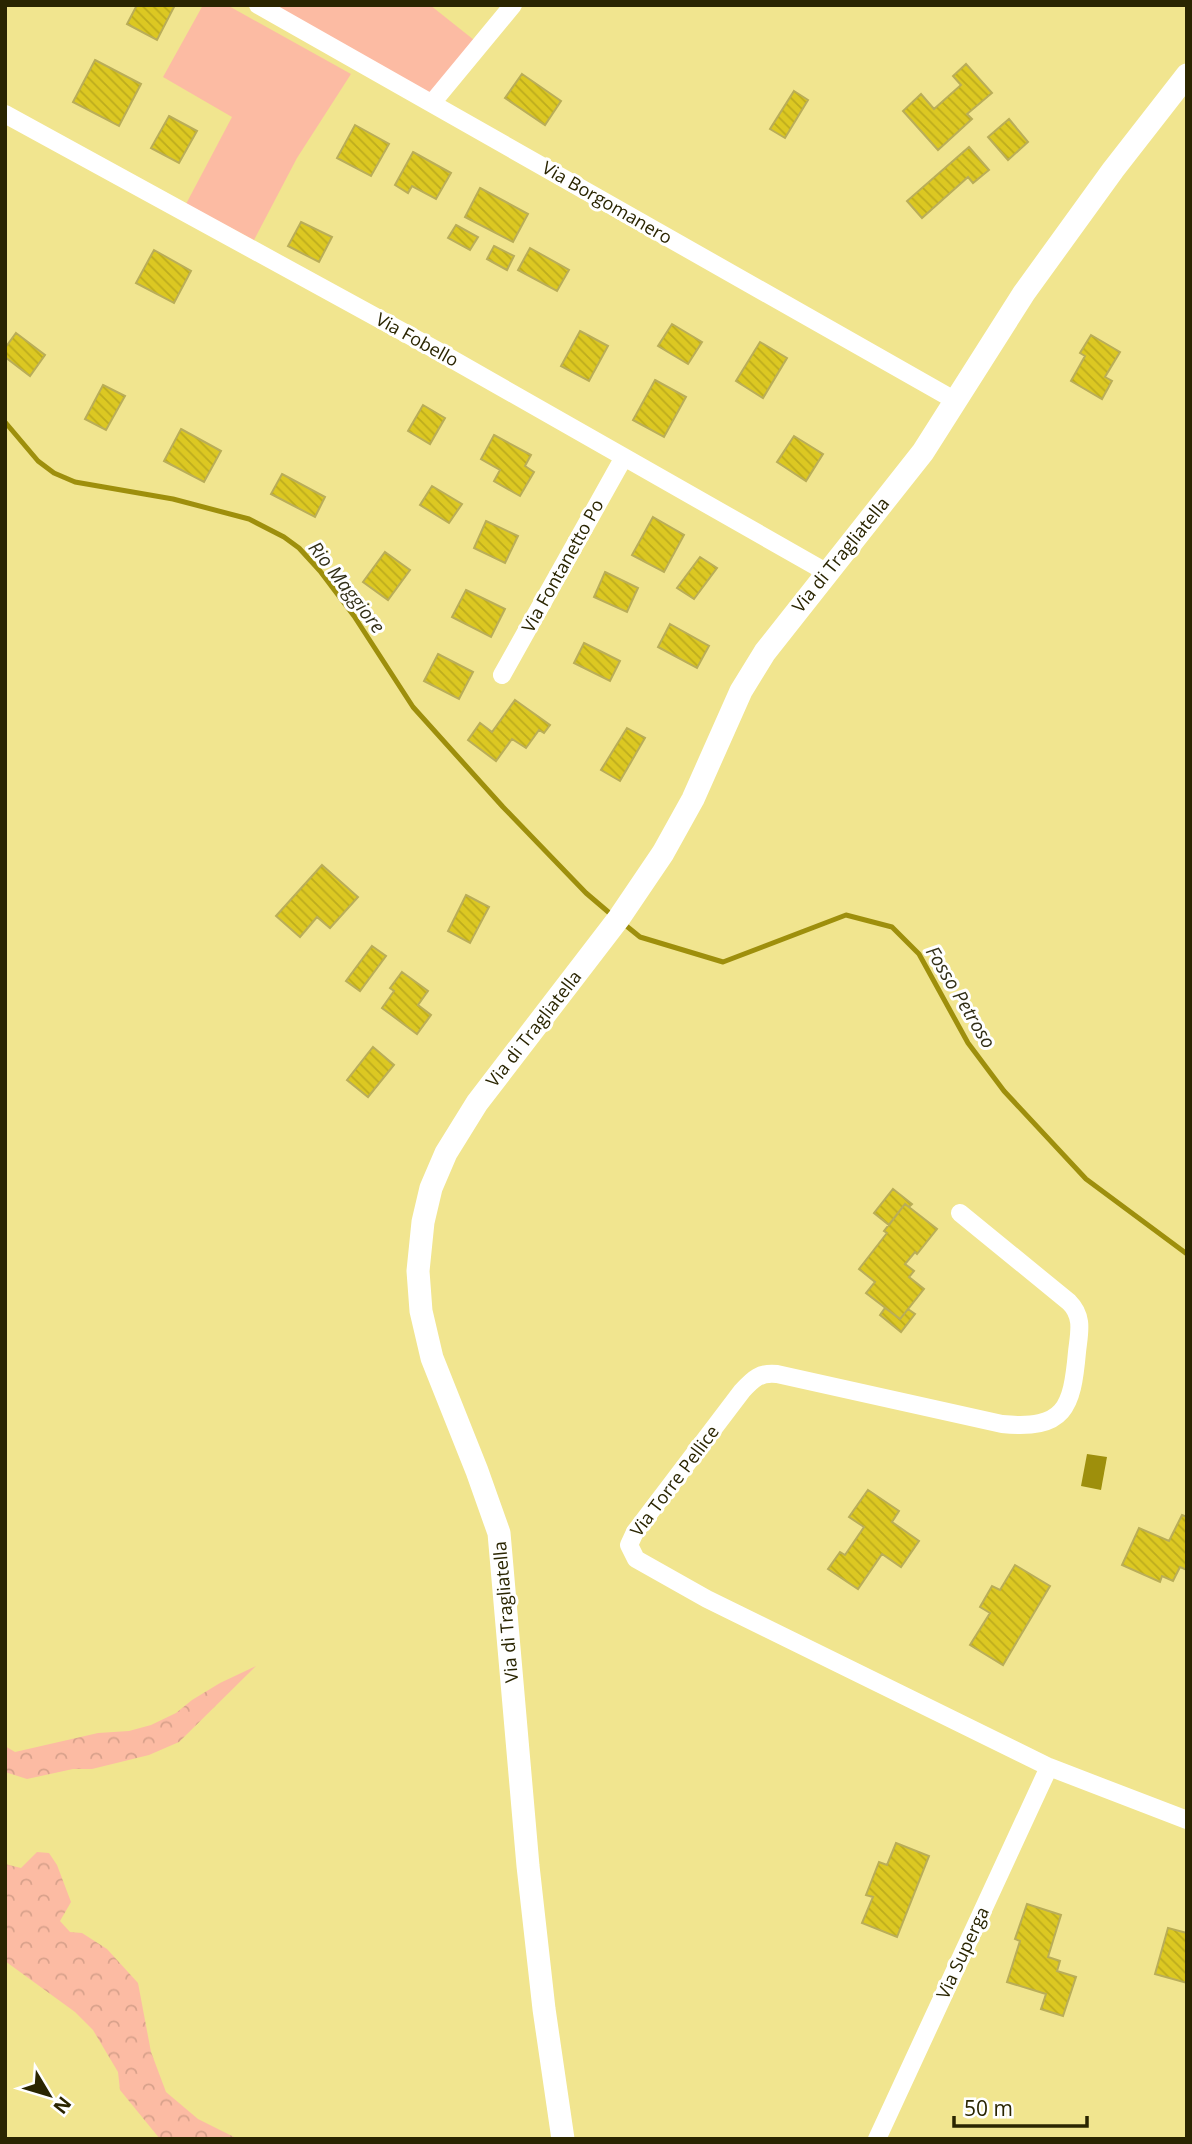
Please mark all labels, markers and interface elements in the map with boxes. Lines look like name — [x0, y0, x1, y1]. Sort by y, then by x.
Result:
street label: Via Borgomanero — [538, 155, 677, 249]
street label: Via Fobello — [372, 307, 463, 372]
street label: Via di Tragliatella — [786, 492, 894, 617]
street label: Via Fontanetto Po — [516, 495, 609, 636]
water label: Rio Maggiore — [303, 536, 391, 638]
water label: Fosso Petroso — [920, 941, 1002, 1053]
street label: Via di Tragliatella — [480, 965, 586, 1092]
street label: Via Torre Pellice — [624, 1420, 724, 1541]
street label: Via di Tragliatella — [487, 1540, 523, 1684]
street label: Via Superga — [930, 1903, 994, 2003]
north arrow — [14, 2060, 84, 2130]
scale bar — [954, 2084, 1087, 2128]
text: N — [47, 2091, 77, 2120]
text: 50 m — [964, 2094, 1013, 2122]

